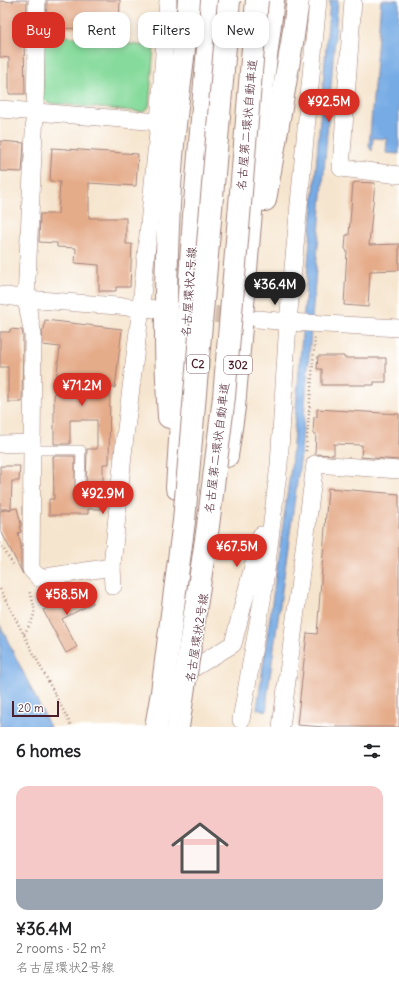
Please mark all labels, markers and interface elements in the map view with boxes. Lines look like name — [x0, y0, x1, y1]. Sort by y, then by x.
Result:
chip: Buy — [12, 12, 65, 48]
chip: Rent — [73, 12, 130, 48]
chip: Filters — [138, 12, 204, 48]
chip: New — [212, 12, 269, 48]
street label: 名古屋第二環状自動車道 — [233, 59, 260, 191]
pin: ¥92.5M — [296, 89, 362, 123]
text: ¥92.5M — [308, 93, 350, 110]
street label: 名古屋環状2号線 — [178, 246, 199, 338]
pin: ¥36.4M — [242, 272, 308, 306]
text: ¥36.4M — [253, 276, 297, 293]
road number: C2 — [187, 355, 209, 373]
road number: 302 — [224, 356, 252, 374]
pin: ¥71.2M — [49, 373, 115, 407]
text: ¥71.2M — [62, 377, 102, 394]
street label: 名古屋第二環状自動車道 — [201, 382, 232, 514]
pin: ¥92.9M — [70, 481, 136, 515]
text: ¥92.9M — [82, 485, 124, 502]
pin: ¥67.5M — [204, 534, 270, 568]
text: ¥67.5M — [216, 538, 258, 555]
pin: ¥58.5M — [34, 582, 100, 616]
text: ¥58.5M — [45, 586, 89, 603]
street label: 名古屋環状2号線 — [182, 592, 211, 684]
scale bar — [12, 699, 59, 718]
text: 20 m — [18, 701, 44, 715]
text: 6 homes — [16, 740, 81, 762]
icon: filters — [361, 740, 383, 762]
icon: home — [164, 812, 236, 884]
text: ¥36.4M — [16, 918, 72, 940]
text: 2 rooms · 52 m² — [16, 940, 106, 957]
text: 名古屋環状2号線 — [16, 959, 114, 976]

